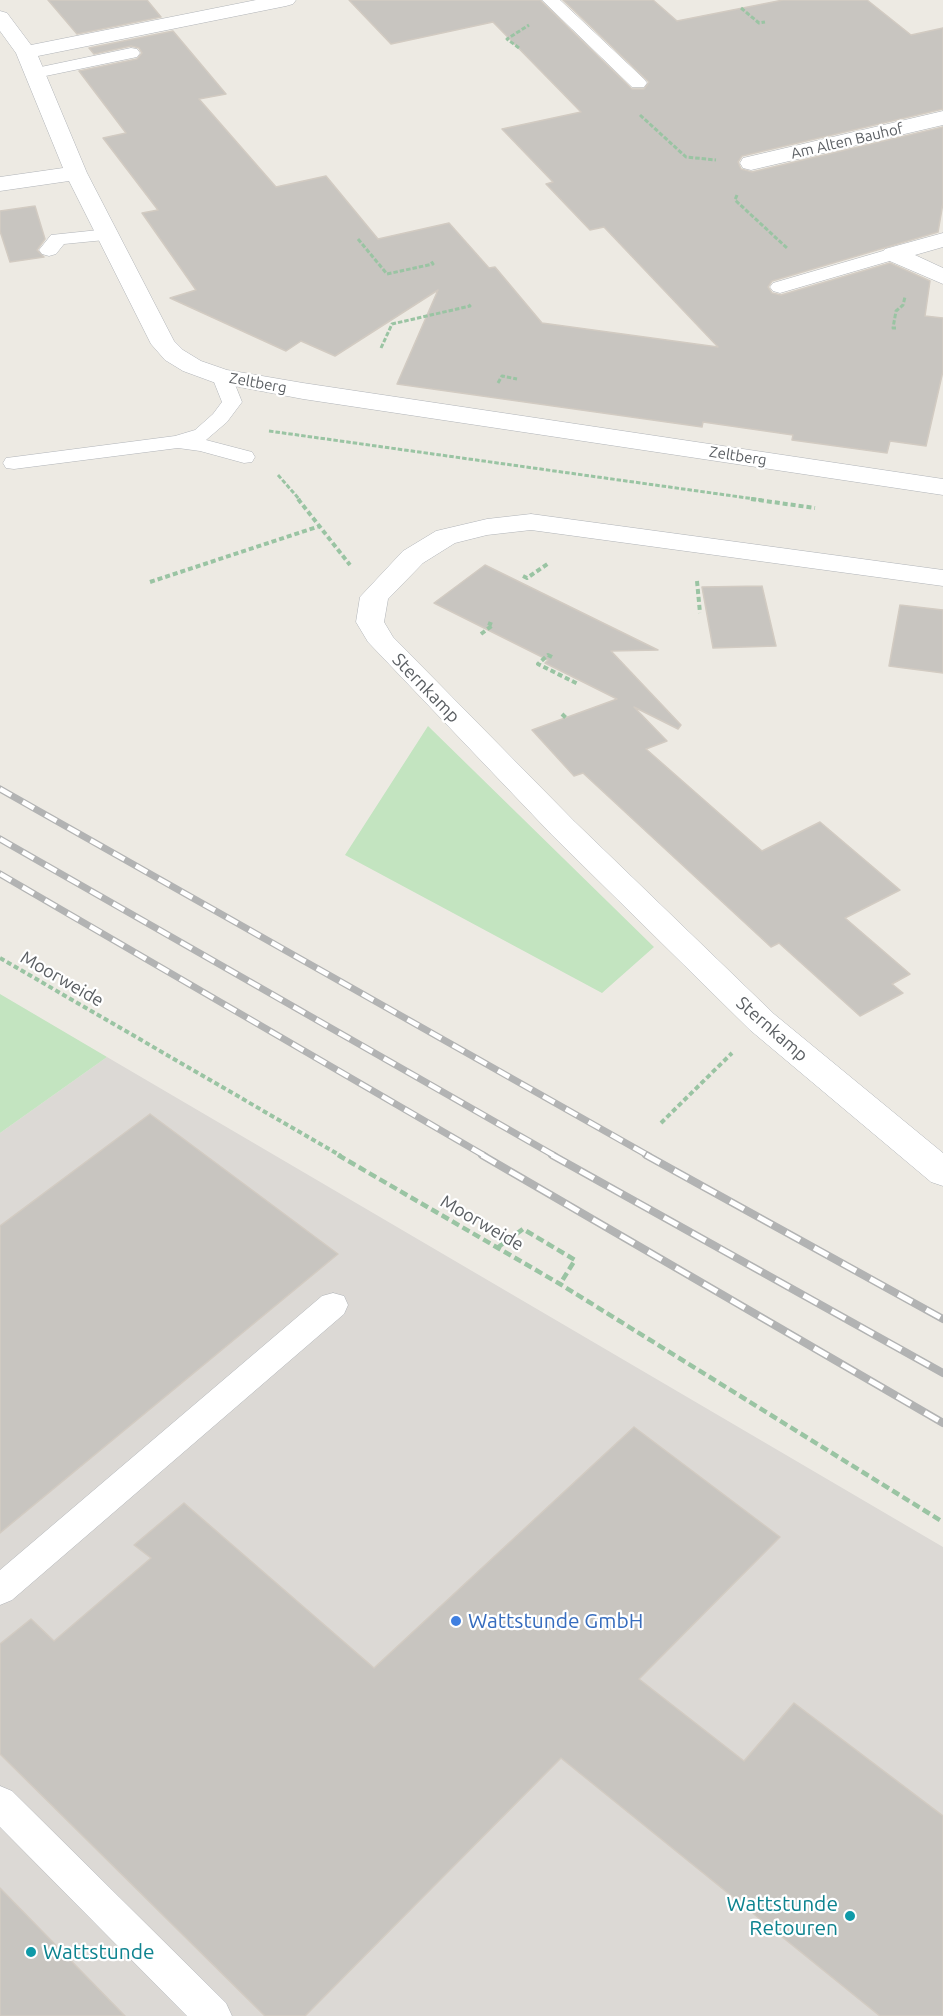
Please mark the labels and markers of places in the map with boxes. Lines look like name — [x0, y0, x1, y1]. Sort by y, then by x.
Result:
place label: Wattstunde GmbH — [468, 1608, 643, 1634]
marker: Wattstunde GmbH — [449, 1614, 463, 1628]
place label: Wattstunde Retouren — [726, 1891, 838, 1941]
marker: Wattstunde Retouren — [843, 1909, 857, 1923]
place label: Wattstunde — [43, 1939, 155, 1965]
marker: Wattstunde — [24, 1945, 38, 1959]

